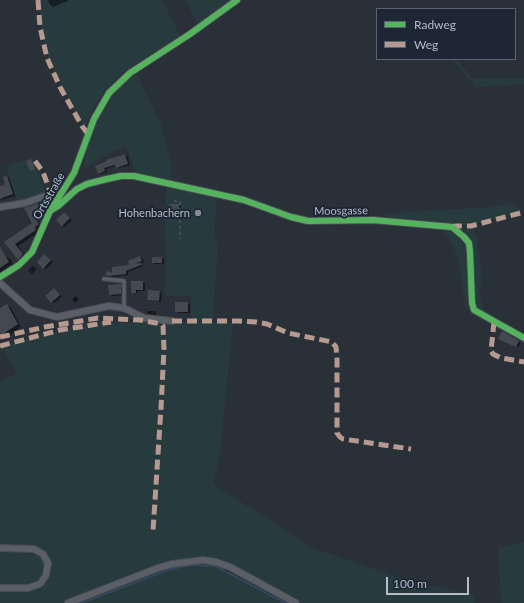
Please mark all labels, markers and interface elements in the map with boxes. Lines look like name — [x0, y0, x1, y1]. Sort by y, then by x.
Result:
legend — [376, 8, 516, 60]
text: Radweg — [414, 17, 456, 32]
text: Weg — [414, 37, 438, 52]
street label: Ortsstraße — [30, 170, 68, 222]
street label: Moosgasse — [314, 204, 368, 218]
place label: Hohenbachern — [118, 206, 190, 220]
marker: Hohenbachern — [193, 208, 203, 218]
scale bar — [388, 569, 471, 595]
text: 100 m — [393, 576, 427, 591]

